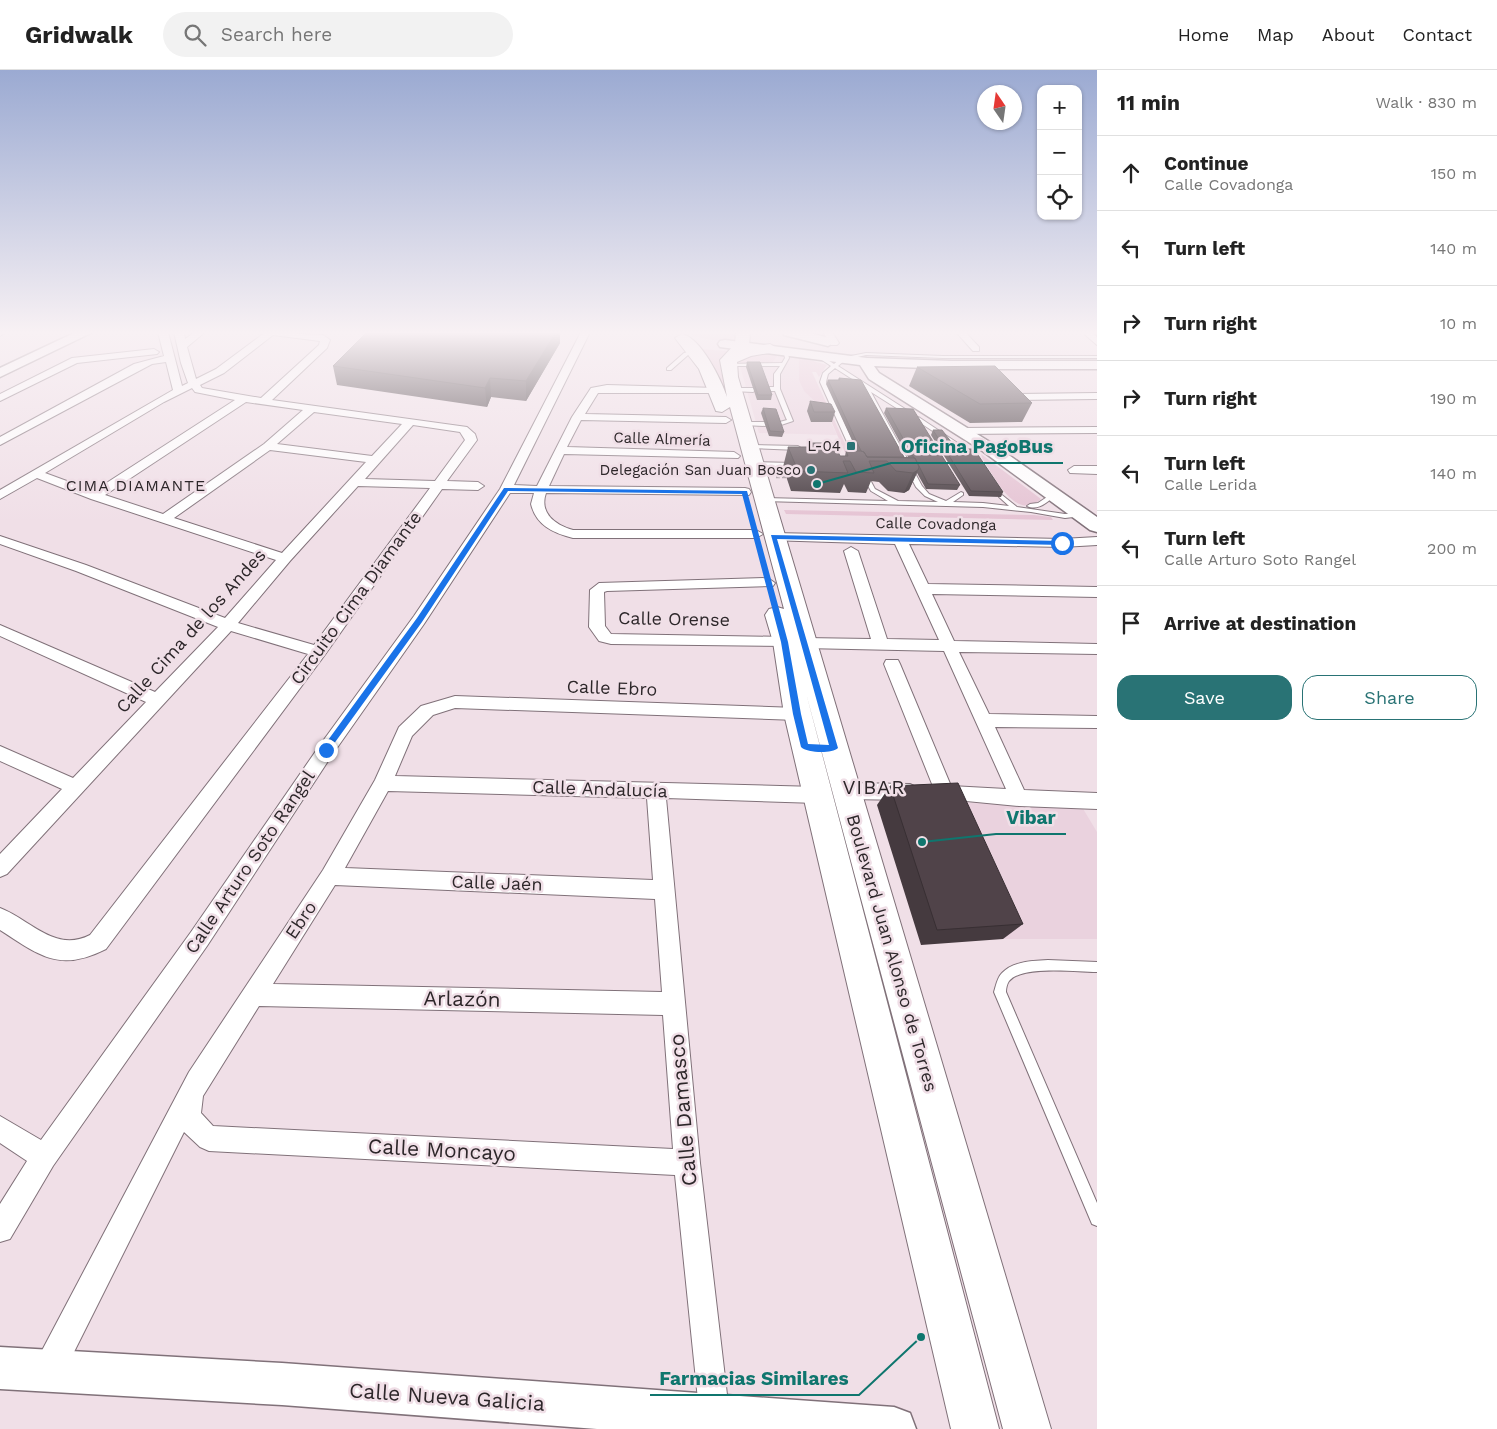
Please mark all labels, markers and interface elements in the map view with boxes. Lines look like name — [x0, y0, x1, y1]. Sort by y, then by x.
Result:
search box — [163, 12, 513, 57]
text: Gridwalk — [25, 21, 133, 49]
icon: search — [181, 21, 209, 49]
text: Search here — [221, 23, 332, 46]
text: Home — [1178, 24, 1229, 45]
text: Map — [1257, 24, 1294, 45]
text: About — [1322, 24, 1374, 45]
text: Contact — [1402, 24, 1472, 45]
north arrow — [977, 85, 1022, 130]
map controls — [1037, 85, 1082, 220]
button: + — [1037, 85, 1082, 130]
text: 11 min — [1117, 90, 1180, 115]
text: Walk · 830 m — [1376, 93, 1477, 112]
button: − — [1037, 130, 1082, 175]
text: Continue — [1164, 152, 1248, 175]
icon: ahead — [1117, 159, 1145, 187]
text: 150 m — [1431, 164, 1477, 183]
button: locate — [1037, 175, 1082, 220]
text: Calle Covadonga — [1164, 175, 1293, 194]
icon: left — [1117, 234, 1145, 262]
text: Turn left — [1164, 237, 1245, 260]
text: 140 m — [1430, 239, 1477, 258]
icon: right — [1117, 309, 1145, 337]
text: Turn right — [1164, 312, 1257, 335]
text: 10 m — [1440, 314, 1477, 333]
icon: right — [1117, 384, 1145, 412]
text: Turn right — [1164, 387, 1257, 410]
text: 190 m — [1430, 389, 1477, 408]
street label: Calle Almería — [613, 428, 711, 450]
callout: Oficina PagoBus — [891, 429, 1063, 463]
text: Oficina PagoBus — [901, 435, 1053, 458]
place label: L-04 — [807, 437, 841, 455]
marker: L-04 — [845, 440, 857, 452]
text: Turn left — [1164, 452, 1245, 475]
icon: left — [1117, 459, 1145, 487]
place label: Delegación San Juan Bosco — [599, 461, 801, 479]
marker: Delegación San Juan Bosco — [805, 464, 817, 476]
text: 140 m — [1430, 464, 1477, 483]
text: Calle Lerida — [1164, 475, 1257, 494]
district label: CIMA DIAMANTE — [66, 476, 206, 495]
street label: Circuito Cima Diamante — [286, 507, 426, 688]
street label: Calle Covadonga — [875, 514, 997, 534]
text: Turn left — [1164, 527, 1245, 550]
route start — [1051, 532, 1074, 555]
icon: left — [1117, 534, 1145, 562]
text: 200 m — [1427, 539, 1477, 558]
street label: Calle Cima de los Andes — [111, 544, 270, 717]
text: Calle Arturo Soto Rangel — [1164, 550, 1356, 569]
street label: Calle Orense — [618, 607, 730, 630]
icon: arrive — [1117, 609, 1145, 637]
text: Arrive at destination — [1164, 612, 1356, 635]
street label: Calle Ebro — [566, 675, 658, 700]
button: Save — [1117, 675, 1292, 720]
button: Share — [1302, 675, 1477, 720]
route end — [315, 739, 338, 762]
street label: Calle Arturo Soto Rangel — [180, 766, 319, 957]
district label: VIBAR — [842, 775, 906, 799]
street label: Calle Andalucía — [532, 776, 668, 801]
callout: Vibar — [996, 800, 1066, 834]
text: Vibar — [1006, 806, 1057, 829]
street label: Boulevard Juan Alonso de Torres — [843, 812, 942, 1094]
street label: Calle Jaén — [451, 870, 543, 895]
street label: Ebro — [281, 897, 321, 942]
street label: Arlazón — [423, 985, 501, 1012]
street label: Calle Damasco — [663, 1033, 702, 1187]
street label: Calle Moncayo — [367, 1133, 517, 1166]
callout: Farmacias Similares — [650, 1361, 859, 1395]
text: Farmacias Similares — [659, 1367, 849, 1390]
street label: Calle Nueva Galicia — [348, 1377, 546, 1416]

